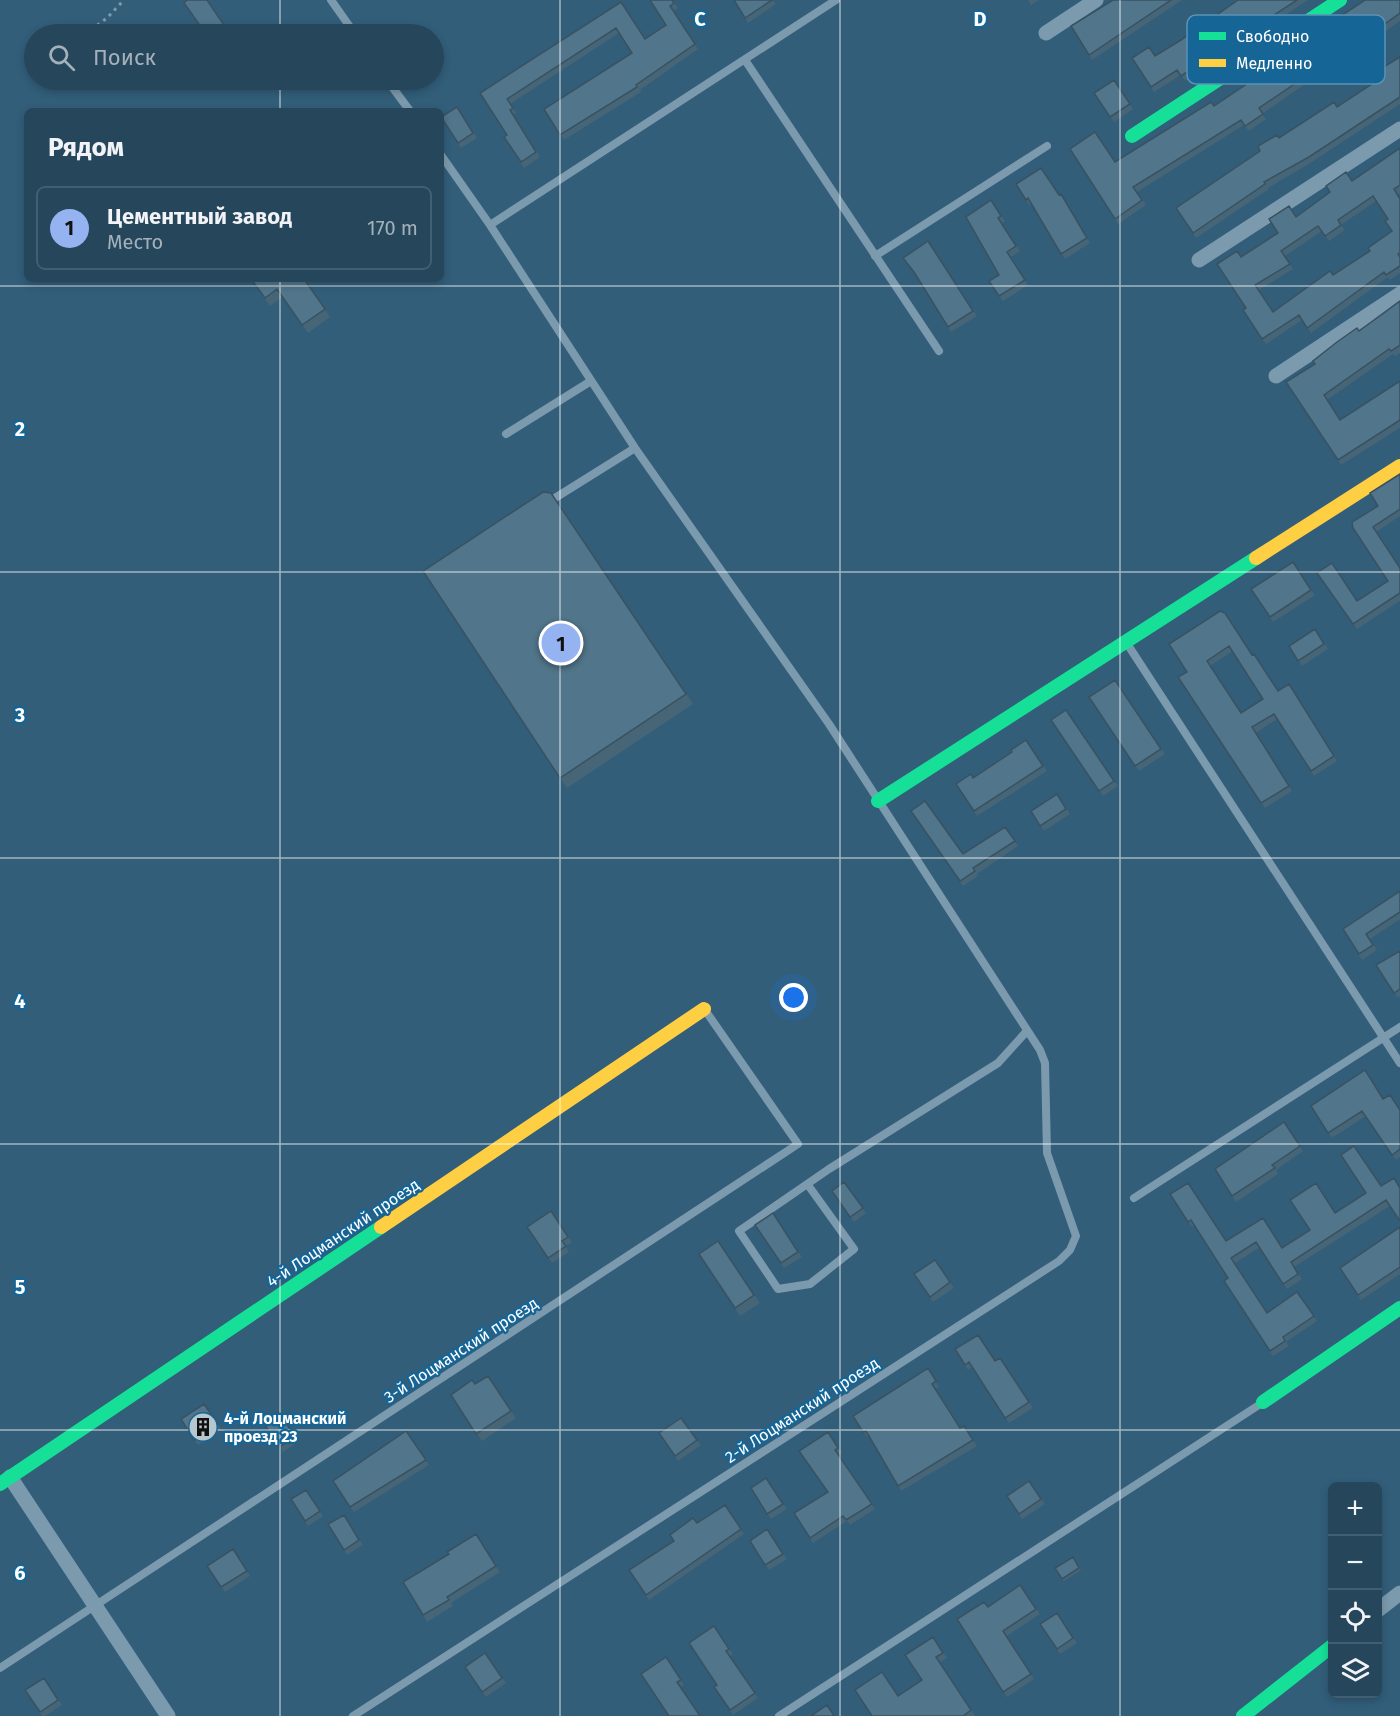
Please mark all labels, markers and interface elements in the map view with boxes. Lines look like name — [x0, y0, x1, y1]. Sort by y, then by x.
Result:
text: C — [694, 7, 706, 31]
text: D — [973, 7, 987, 31]
legend — [1187, 15, 1385, 84]
search box — [24, 24, 444, 90]
text: Свободно — [1236, 27, 1309, 46]
icon: search — [45, 41, 78, 74]
text: Поиск — [93, 44, 156, 71]
text: Медленно — [1236, 54, 1312, 73]
text: Рядом — [48, 132, 124, 163]
text: Цементный завод — [107, 203, 292, 230]
text: 1 — [65, 216, 74, 240]
text: 170 m — [367, 216, 418, 240]
text: Место — [107, 230, 163, 254]
text: 2 — [15, 417, 25, 441]
pin: 1 — [542, 620, 580, 666]
text: 3 — [14, 703, 25, 727]
your location — [779, 983, 808, 1012]
text: 4 — [14, 989, 26, 1013]
street label: 4-й Лоцманский проезд — [263, 1175, 423, 1291]
text: 5 — [15, 1275, 26, 1299]
street label: 3-й Лоцманский проезд — [381, 1293, 541, 1407]
street label: 2-й Лоцманский проезд — [722, 1353, 882, 1467]
place label: 4-й Лоцманский проезд 23 — [224, 1409, 347, 1446]
building icon: 4-й Лоцманский проезд 23 — [187, 1411, 219, 1443]
map controls — [1328, 1482, 1382, 1698]
button: + — [1328, 1482, 1382, 1536]
button: − — [1328, 1536, 1382, 1590]
text: 6 — [14, 1561, 26, 1585]
button: locate — [1328, 1590, 1382, 1644]
button: layers — [1328, 1644, 1382, 1698]

